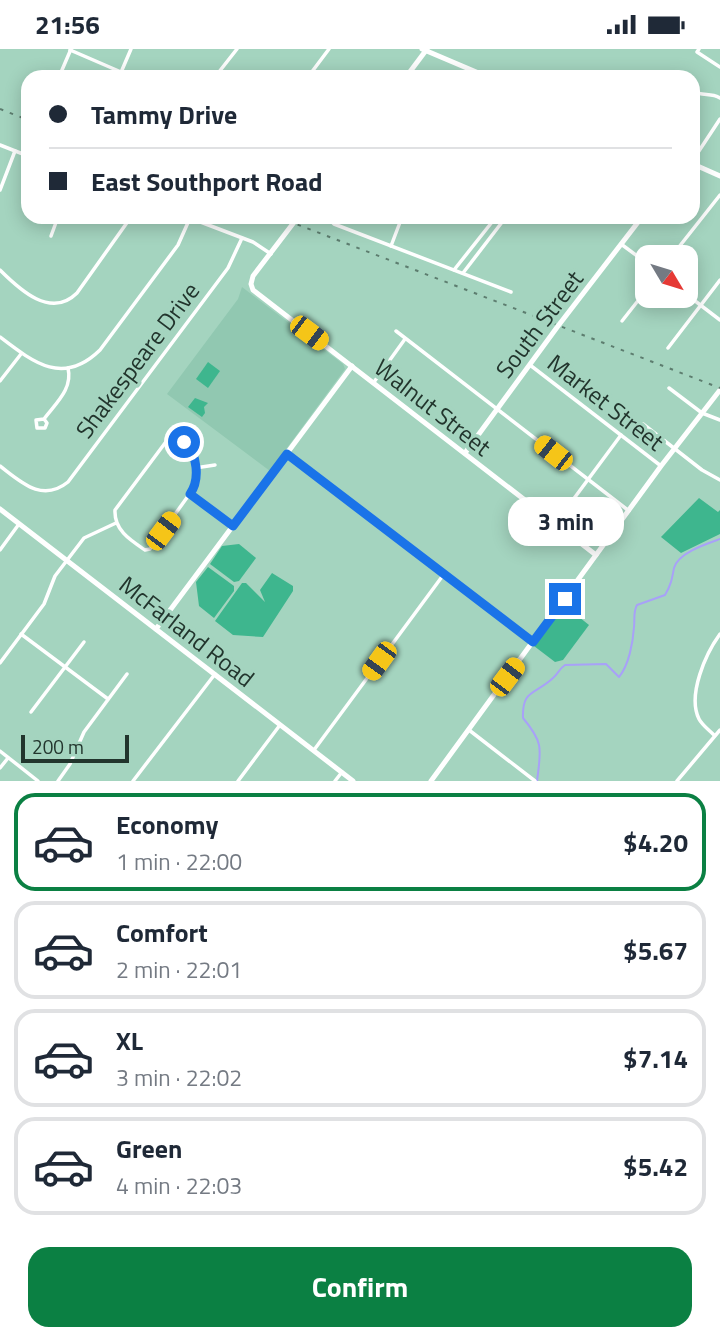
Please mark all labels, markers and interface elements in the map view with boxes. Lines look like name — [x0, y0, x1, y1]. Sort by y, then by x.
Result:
text: 21:56 — [35, 5, 100, 44]
text: Tammy Drive — [91, 95, 237, 134]
text: East Southport Road — [91, 162, 322, 201]
north arrow — [635, 245, 698, 308]
map controls — [635, 245, 698, 308]
street label: South Street — [486, 262, 592, 386]
street label: Shakespeare Drive — [66, 274, 208, 446]
car — [286, 312, 333, 354]
street label: Market Street — [540, 345, 672, 459]
street label: Walnut Street — [367, 350, 500, 465]
route start — [168, 426, 200, 458]
car — [530, 432, 577, 474]
callout: 3 min — [507, 497, 623, 547]
text: 3 min — [538, 504, 594, 539]
car — [142, 508, 185, 554]
street label: McFarland Road — [112, 567, 262, 695]
route end — [549, 583, 581, 615]
car — [359, 638, 400, 684]
car — [486, 654, 529, 700]
scale bar — [21, 732, 130, 764]
text: 200 m — [32, 732, 84, 761]
text: Economy — [116, 805, 218, 844]
icon: car — [32, 811, 95, 874]
text: $4.20 — [623, 823, 688, 862]
text: 1 min · 22:00 — [116, 844, 242, 879]
text: Comfort — [116, 913, 208, 952]
icon: car — [32, 919, 95, 982]
text: $5.67 — [623, 931, 688, 970]
text: 2 min · 22:01 — [116, 952, 242, 987]
text: XL — [116, 1021, 143, 1060]
icon: car — [32, 1027, 95, 1090]
text: $7.14 — [623, 1039, 688, 1078]
text: 3 min · 22:02 — [116, 1060, 242, 1095]
text: Green — [116, 1129, 182, 1168]
icon: car — [32, 1135, 95, 1198]
text: $5.42 — [623, 1147, 688, 1186]
text: 4 min · 22:03 — [116, 1168, 242, 1203]
button: Confirm — [28, 1247, 692, 1327]

